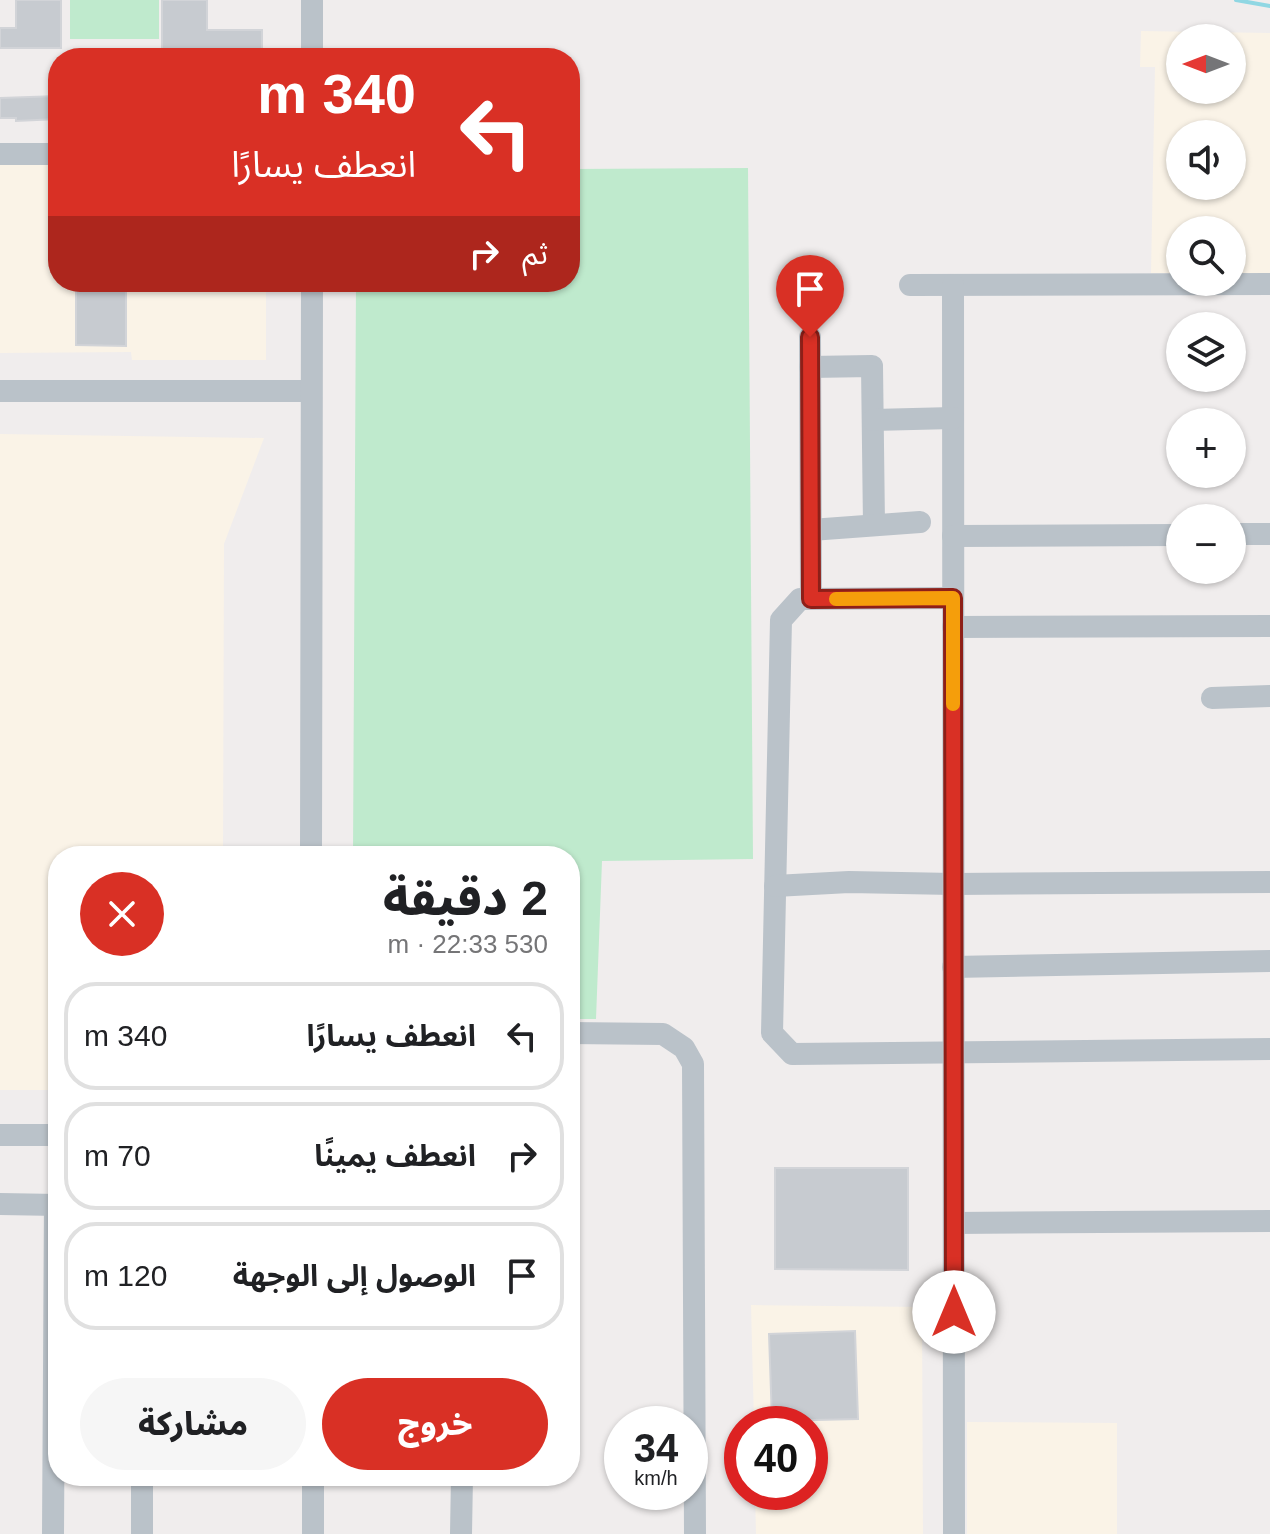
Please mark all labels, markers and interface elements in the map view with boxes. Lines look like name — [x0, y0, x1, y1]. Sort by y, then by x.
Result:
north arrow — [1166, 24, 1246, 104]
map controls — [1166, 24, 1246, 584]
text: 340 m — [257, 62, 416, 125]
icon: left — [444, 80, 548, 184]
button: sound — [1166, 120, 1246, 200]
text: انعطف يسارًا — [231, 144, 416, 185]
button: search — [1166, 216, 1246, 296]
icon: right — [462, 232, 506, 276]
text: ثم — [522, 237, 548, 270]
pin — [776, 255, 844, 337]
icon: arrive — [788, 267, 832, 311]
button: layers — [1166, 312, 1246, 392]
button: + — [1166, 408, 1246, 488]
button: − — [1166, 504, 1246, 584]
button: close — [80, 872, 164, 956]
text: 2 دقيقة — [383, 872, 548, 925]
text: 530 m · 22:33 — [388, 929, 548, 959]
icon: left — [500, 1014, 544, 1058]
text: 340 m — [84, 1019, 167, 1052]
text: انعطف يسارًا — [307, 1019, 476, 1052]
icon: right — [500, 1134, 544, 1178]
text: 70 m — [84, 1139, 151, 1172]
text: انعطف يمينًا — [314, 1139, 476, 1172]
icon: arrive — [500, 1254, 544, 1298]
text: 120 m — [84, 1259, 167, 1292]
text: الوصول إلى الوجهة — [233, 1259, 476, 1292]
position arrow — [912, 1270, 996, 1354]
button: مشاركة — [80, 1378, 306, 1470]
button: خروج — [322, 1378, 548, 1470]
speed limit sign: 40 — [724, 1406, 828, 1510]
text: 34 — [634, 1426, 678, 1470]
text: km/h — [634, 1467, 678, 1489]

